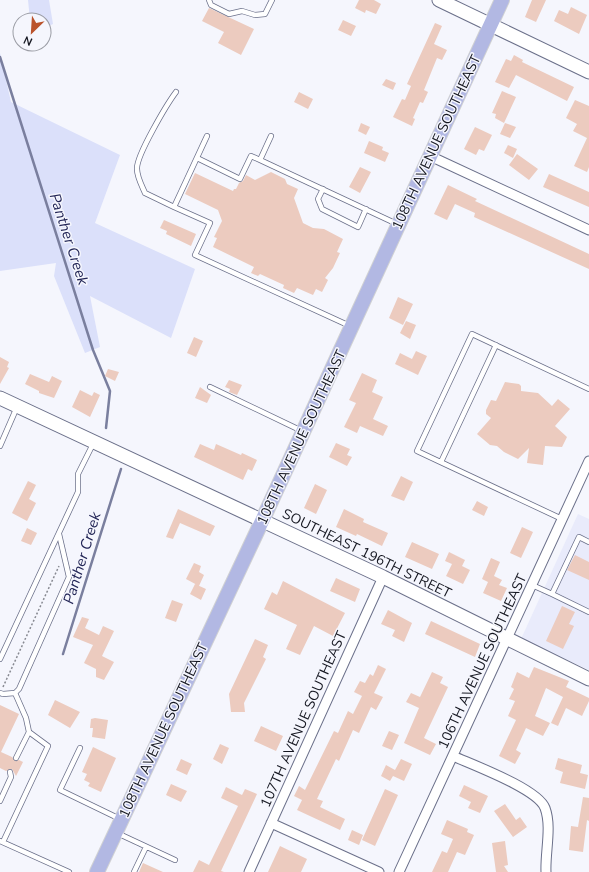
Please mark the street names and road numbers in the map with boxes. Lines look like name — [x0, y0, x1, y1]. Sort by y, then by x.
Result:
street label: 108TH AVENUE SOUTHEAST — [387, 51, 486, 233]
street label: 108TH AVENUE SOUTHEAST — [252, 346, 351, 528]
street label: SOUTHEAST 196TH STREET — [279, 504, 455, 603]
street label: 106TH AVENUE SOUTHEAST — [433, 570, 532, 752]
street label: 107TH AVENUE SOUTHEAST — [256, 628, 351, 810]
street label: 108TH AVENUE SOUTHEAST — [114, 639, 213, 821]

